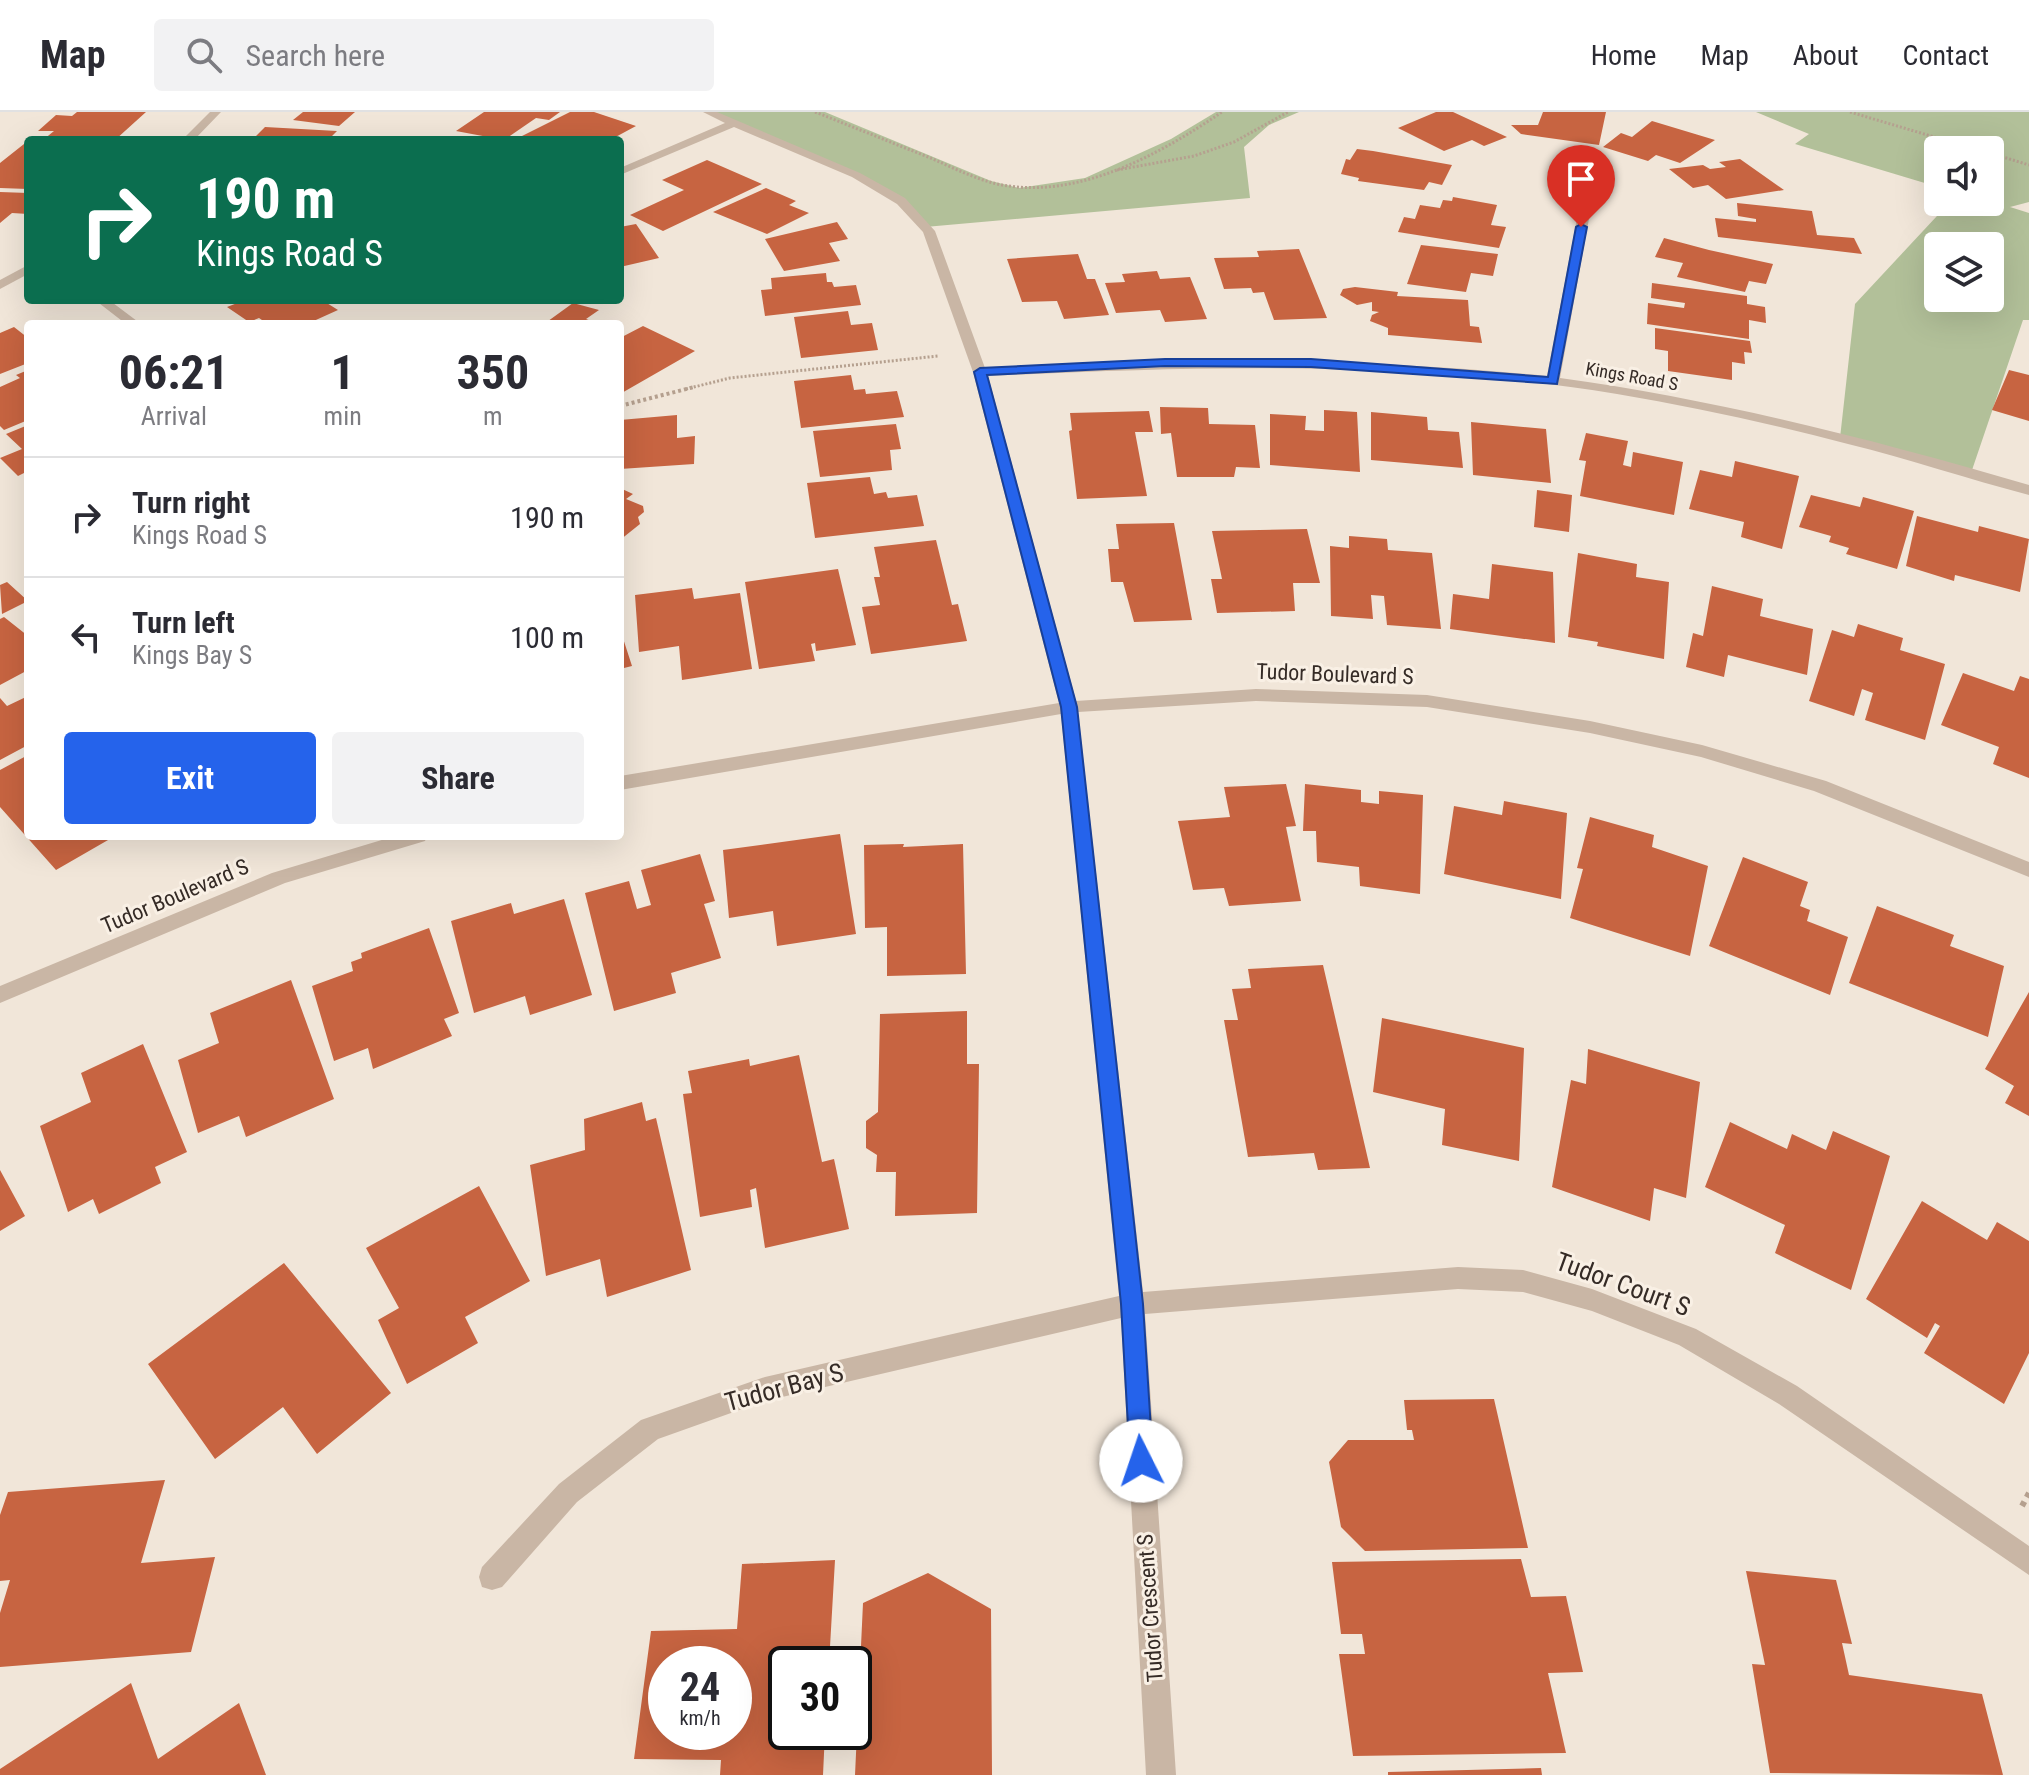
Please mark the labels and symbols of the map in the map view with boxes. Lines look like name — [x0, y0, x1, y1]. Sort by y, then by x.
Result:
pin — [1547, 145, 1615, 227]
street label: Kings Road S — [1584, 358, 1680, 394]
street label: Tudor Boulevard S — [1256, 659, 1414, 689]
street label: Tudor Boulevard S — [98, 854, 252, 938]
street label: Tudor Court S — [1552, 1246, 1694, 1322]
street label: Tudor Bay S — [721, 1357, 847, 1417]
position arrow — [1099, 1419, 1183, 1503]
street label: Tudor Crescent S — [1132, 1533, 1168, 1683]
speed limit sign: 30 — [768, 1646, 872, 1750]

